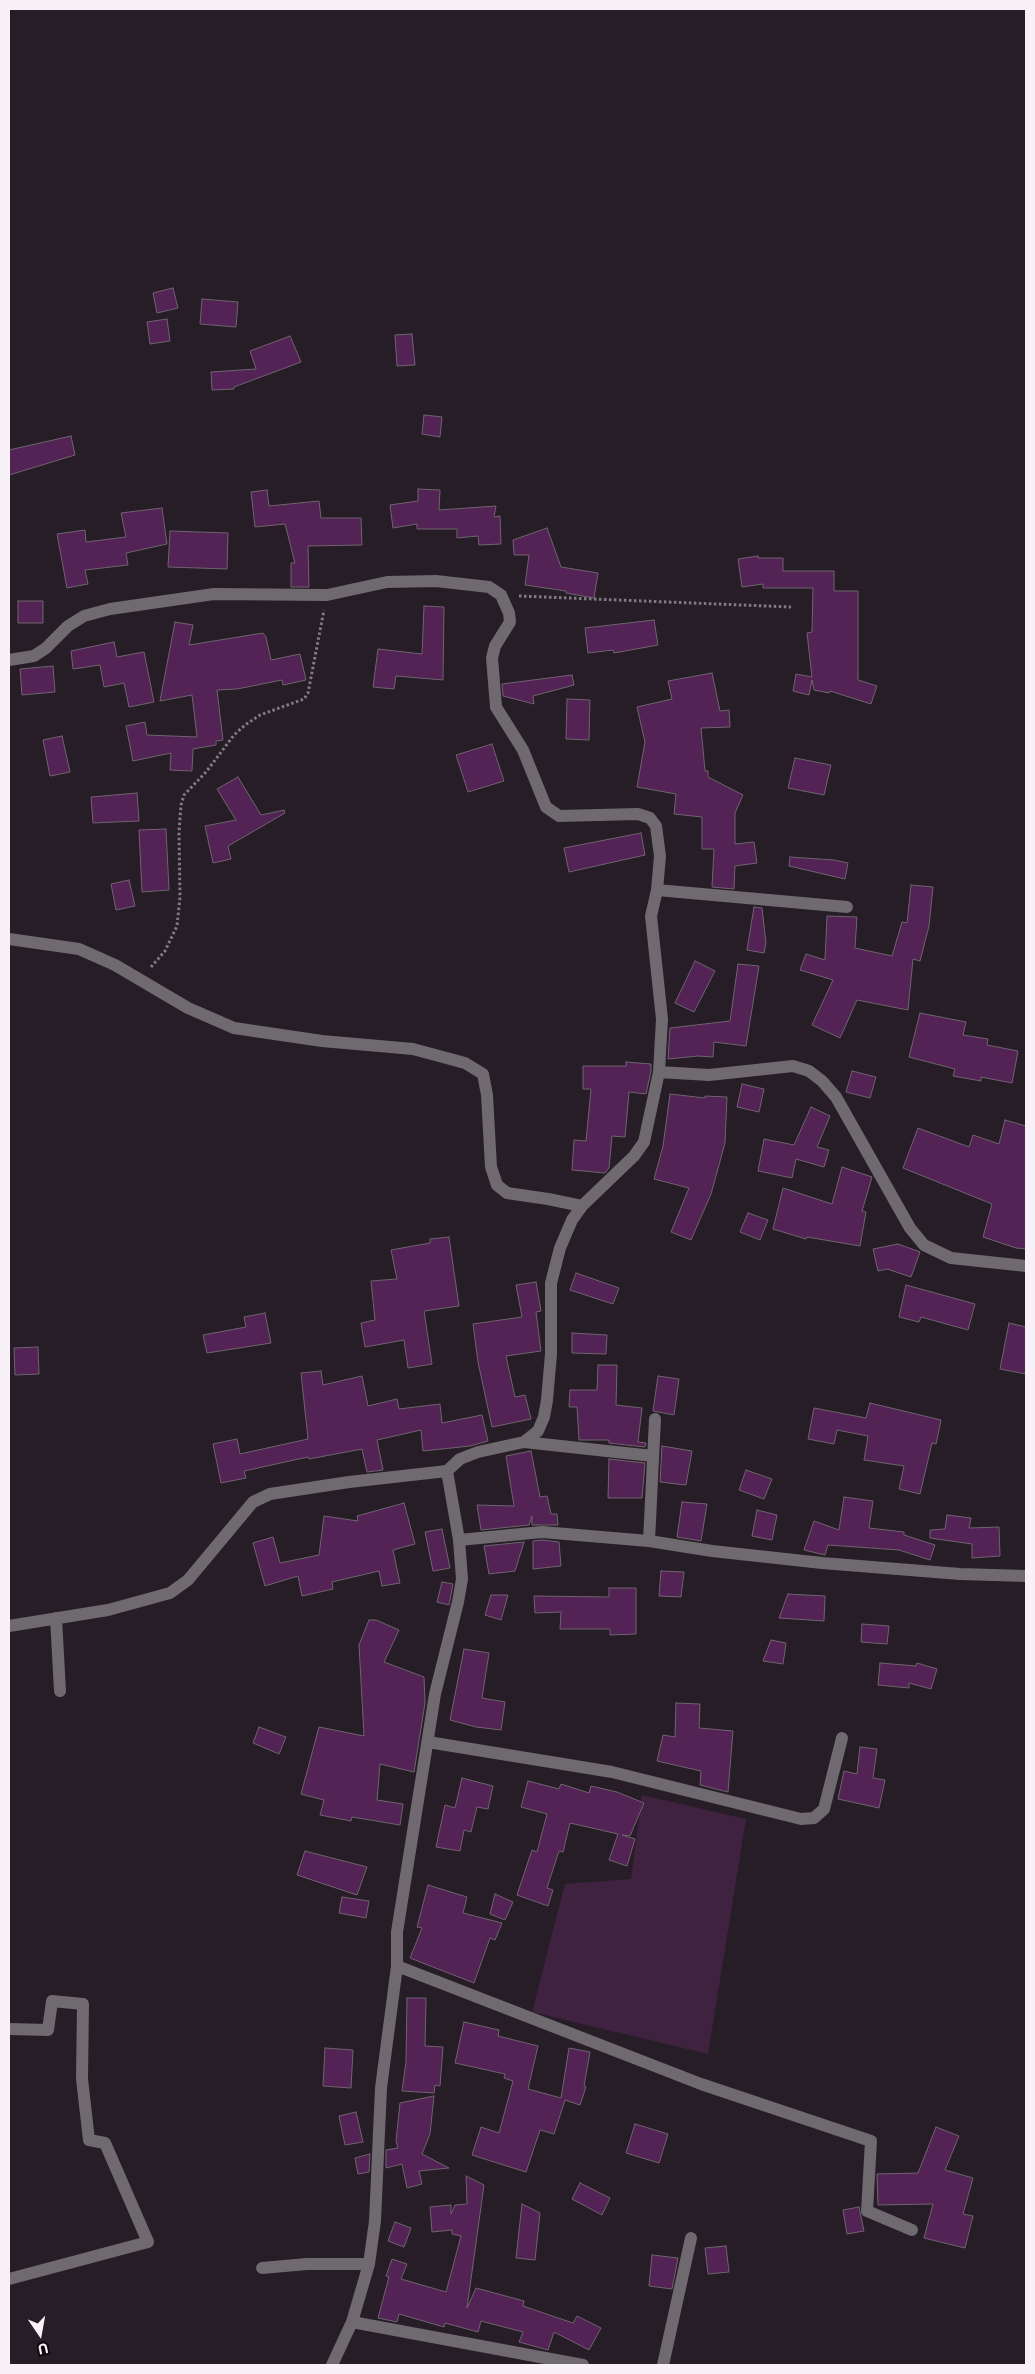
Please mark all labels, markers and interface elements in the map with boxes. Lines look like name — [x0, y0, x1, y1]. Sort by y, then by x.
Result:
north arrow — [15, 2309, 65, 2359]
text: U — [36, 2339, 50, 2360]

